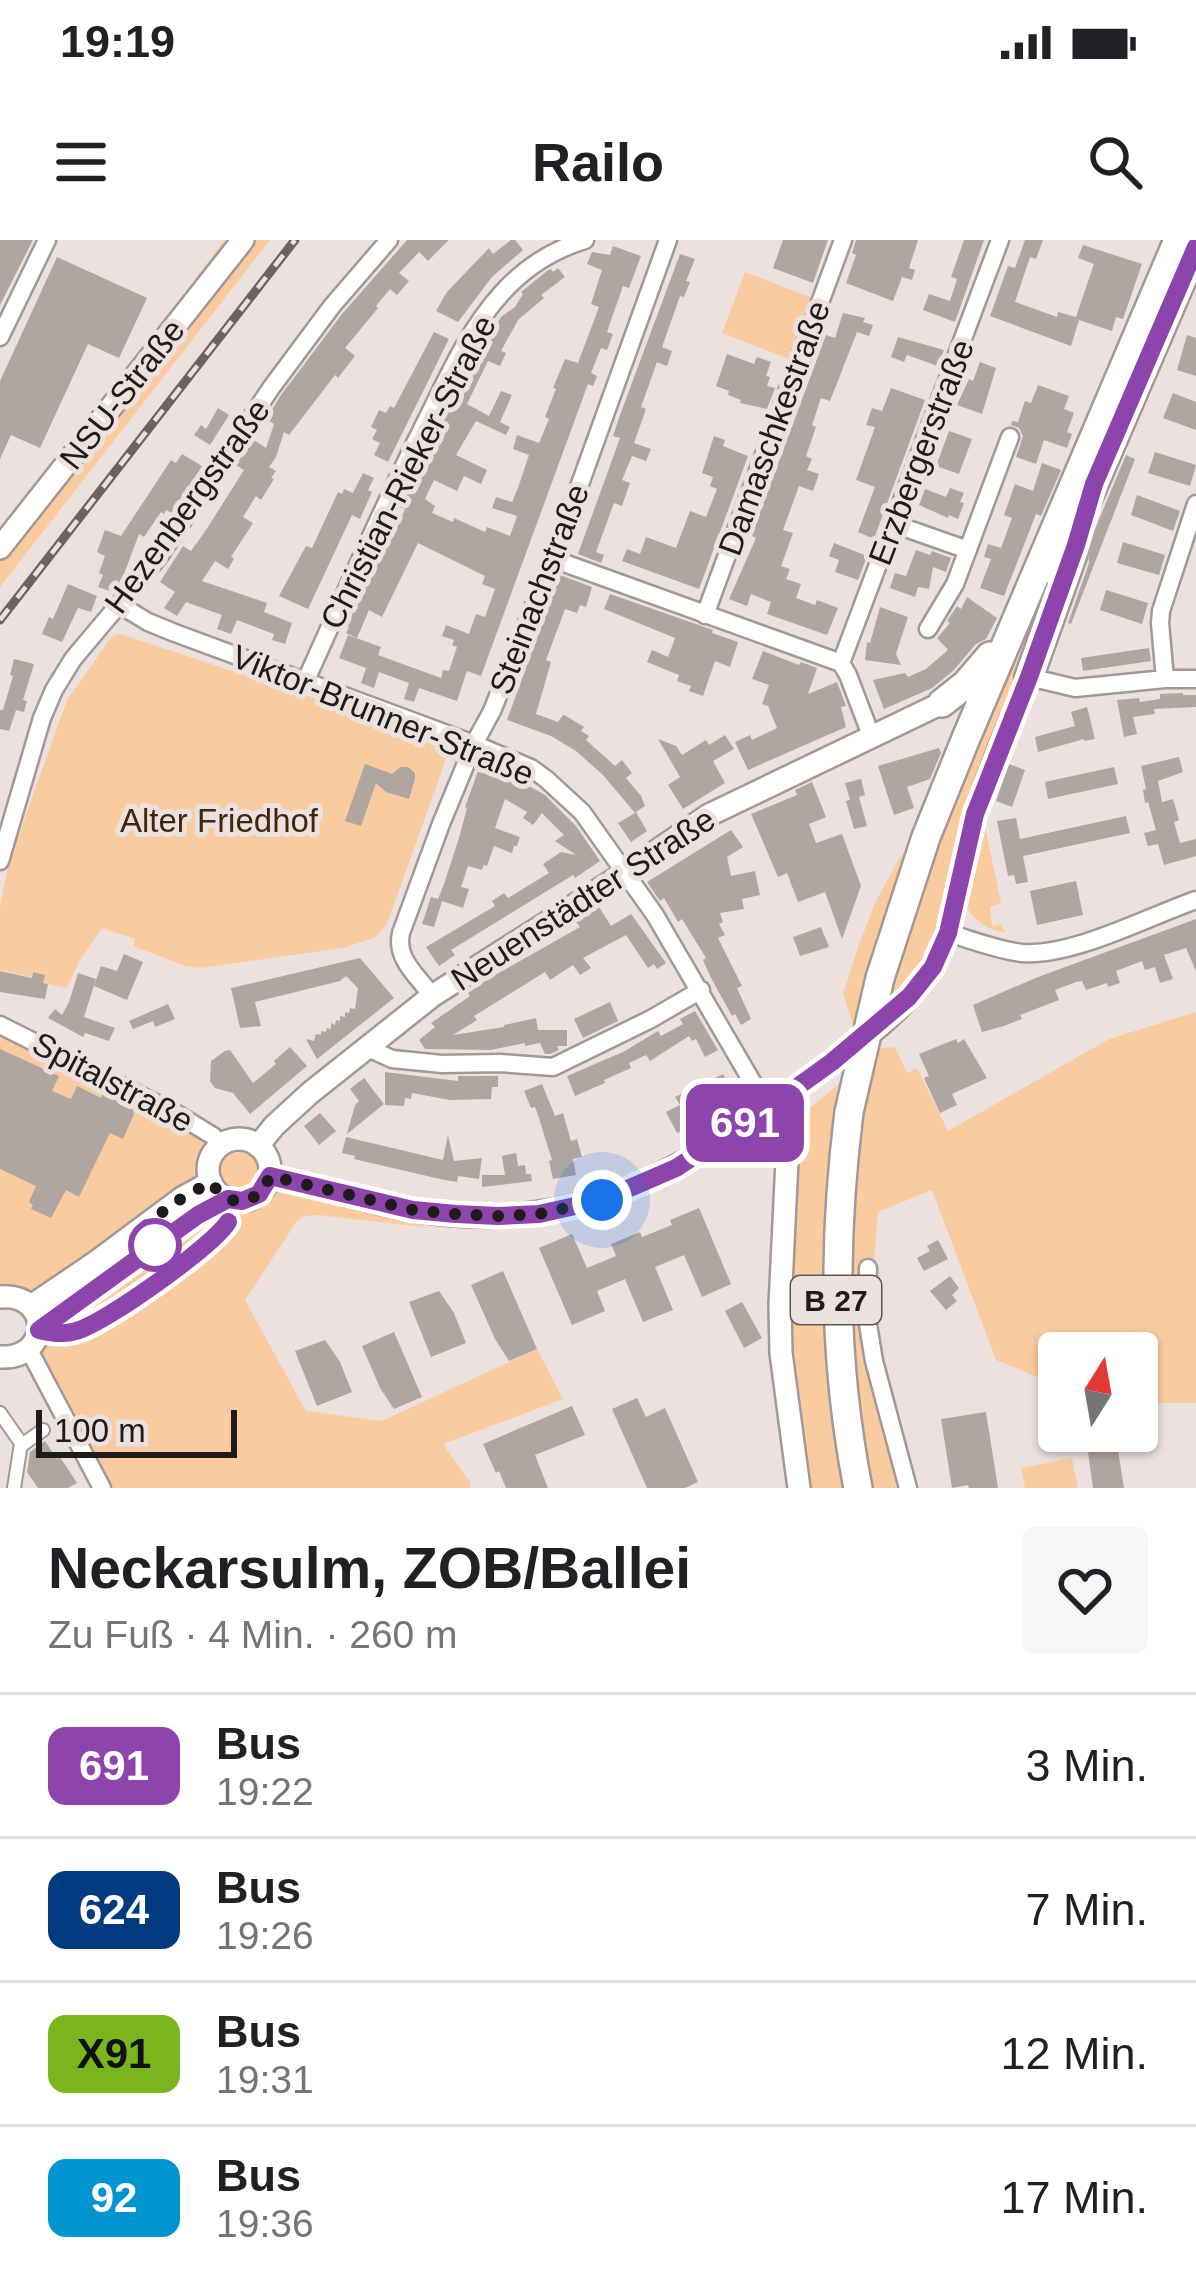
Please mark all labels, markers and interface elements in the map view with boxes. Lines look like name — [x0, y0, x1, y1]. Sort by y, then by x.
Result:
text: 19:19 — [60, 16, 175, 67]
icon: menu — [48, 129, 114, 195]
icon: search — [1082, 129, 1148, 195]
text: Railo — [532, 132, 664, 192]
street label: Damaschkestraße — [711, 296, 837, 560]
street label: Christian-Rieker-Straße — [313, 309, 503, 635]
street label: NSU-Straße — [52, 312, 192, 476]
street label: Erzbergerstraße — [861, 334, 981, 570]
street label: Hezenbergstraße — [97, 392, 277, 620]
street label: Steinachstraße — [482, 479, 596, 699]
street label: Viktor-Brunner-Straße — [227, 638, 539, 792]
street label: Neuenstädter Straße — [444, 800, 722, 998]
park label: Alter Friedhof — [120, 802, 319, 839]
street label: Spitalstraße — [27, 1024, 199, 1140]
line badge: 691 — [676, 1084, 814, 1162]
text: 691 — [710, 1099, 780, 1146]
your location — [572, 1170, 632, 1230]
unlabelled marker — [130, 1220, 180, 1270]
road number: B 27 — [791, 1276, 881, 1324]
north arrow — [1038, 1332, 1158, 1452]
map controls — [1038, 1332, 1158, 1452]
scale bar — [36, 1404, 237, 1457]
text: 100 m — [54, 1412, 146, 1449]
button: heart — [1022, 1527, 1148, 1653]
text: Neckarsulm, ZOB/Ballei — [48, 1536, 691, 1600]
text: Zu Fuß · 4 Min. · 260 m — [48, 1613, 458, 1656]
text: Bus — [216, 1718, 301, 1769]
text: 3 Min. — [1025, 1740, 1148, 1791]
text: 691 — [79, 1742, 149, 1789]
text: 19:22 — [216, 1770, 314, 1813]
text: Bus — [216, 1862, 301, 1913]
text: 7 Min. — [1025, 1884, 1148, 1935]
text: 624 — [79, 1886, 149, 1933]
text: 19:26 — [216, 1914, 314, 1957]
text: Bus — [216, 2006, 301, 2057]
text: 12 Min. — [1000, 2028, 1148, 2079]
text: X91 — [77, 2030, 151, 2077]
text: 19:31 — [216, 2058, 314, 2101]
text: Bus — [216, 2150, 301, 2201]
text: 17 Min. — [1000, 2172, 1148, 2223]
text: 92 — [91, 2174, 137, 2221]
text: 19:36 — [216, 2202, 314, 2245]

